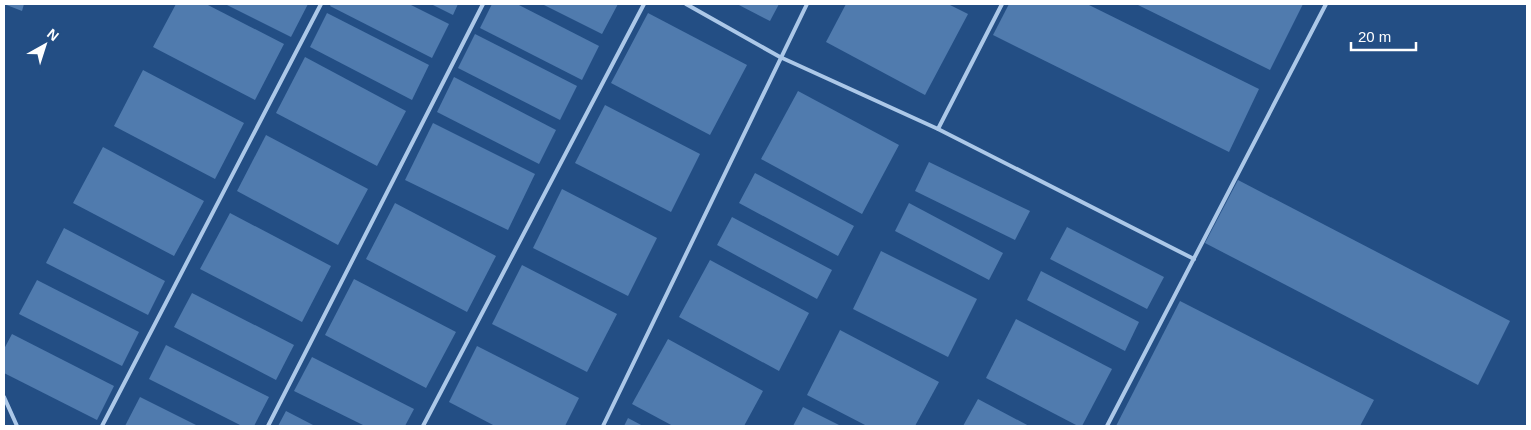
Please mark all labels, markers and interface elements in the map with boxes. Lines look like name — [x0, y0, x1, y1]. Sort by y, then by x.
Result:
north arrow — [20, 20, 70, 70]
scale bar — [1351, 20, 1416, 52]
text: N — [44, 25, 62, 44]
text: 20 m — [1358, 28, 1391, 45]

